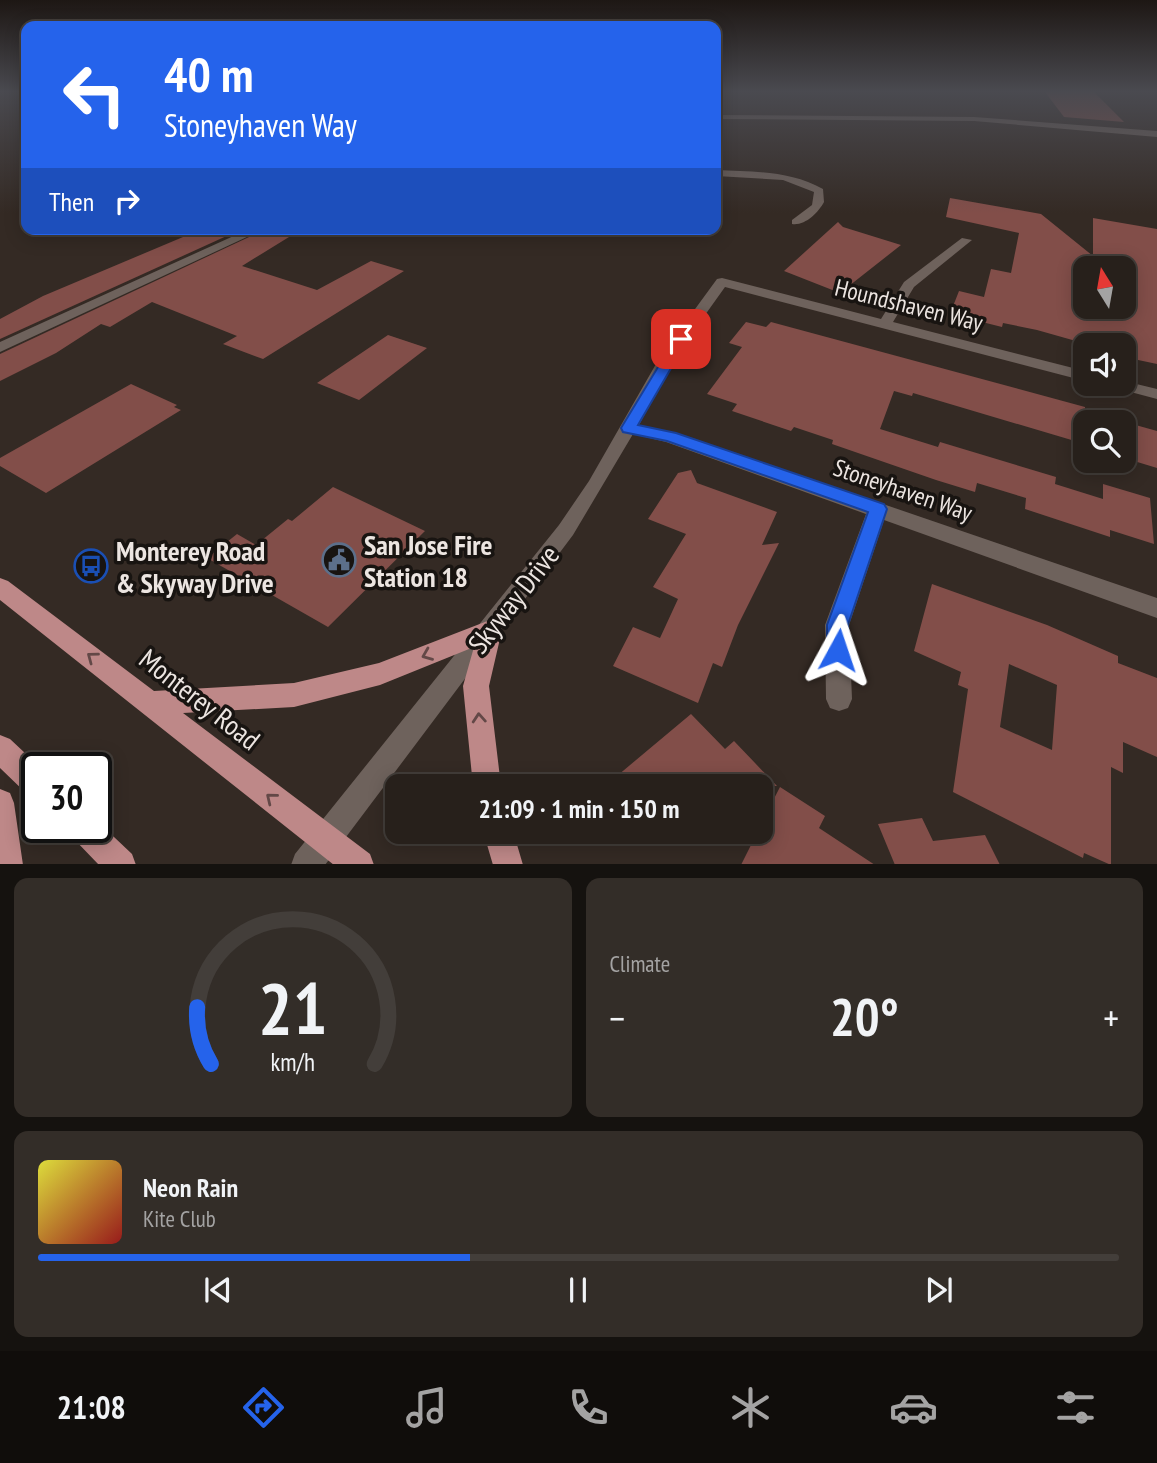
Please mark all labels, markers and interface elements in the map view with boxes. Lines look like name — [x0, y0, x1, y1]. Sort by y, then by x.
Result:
text: 40 m — [164, 42, 253, 106]
icon: left — [49, 49, 140, 140]
text: Stoneyhaven Way — [164, 104, 357, 146]
icon: right — [108, 182, 146, 220]
text: Then — [49, 185, 94, 218]
north arrow — [1073, 256, 1136, 318]
map controls — [1073, 256, 1136, 473]
street label: Houndshaven Way — [832, 272, 986, 338]
pin — [651, 309, 711, 369]
icon: arrive — [662, 320, 700, 358]
button: sound — [1073, 333, 1136, 396]
button: search — [1073, 410, 1136, 473]
street label: Stoneyhaven Way — [830, 452, 976, 528]
place label: San Jose Fire Station 18 — [364, 526, 492, 595]
place label: Monterey Road & Skyway Drive — [116, 532, 274, 601]
street label: Skyway Drive — [459, 537, 567, 661]
public building icon: San Jose Fire Station 18 — [320, 541, 358, 579]
bus stop icon: Monterey Road & Skyway Drive — [72, 547, 110, 585]
position arrow — [801, 613, 875, 687]
street label: Monterey Road — [132, 640, 268, 758]
one-way arrow — [421, 646, 433, 660]
one-way arrow — [88, 653, 100, 666]
one-way arrow — [472, 712, 487, 723]
speed limit sign: 30 — [21, 752, 112, 843]
text: 21:09 · 1 min · 150 m — [479, 792, 679, 825]
one-way arrow — [267, 793, 279, 806]
text: Climate — [610, 949, 670, 978]
text: 21 — [258, 960, 328, 1054]
text: 20° — [830, 983, 899, 1050]
text: − — [610, 993, 625, 1042]
text: + — [1103, 993, 1119, 1042]
text: km/h — [271, 1045, 315, 1077]
text: Neon Rain — [143, 1171, 238, 1204]
text: Kite Club — [143, 1204, 216, 1233]
icon: previous — [199, 1271, 237, 1309]
icon: pause — [559, 1271, 597, 1309]
icon: next — [920, 1271, 958, 1309]
icon: directions — [239, 1383, 288, 1432]
icon: music — [402, 1383, 451, 1432]
icon: phone — [564, 1383, 613, 1432]
icon: climate — [726, 1383, 775, 1432]
icon: car — [889, 1383, 938, 1432]
icon: filters — [1051, 1383, 1100, 1432]
text: 21:08 — [57, 1386, 126, 1428]

